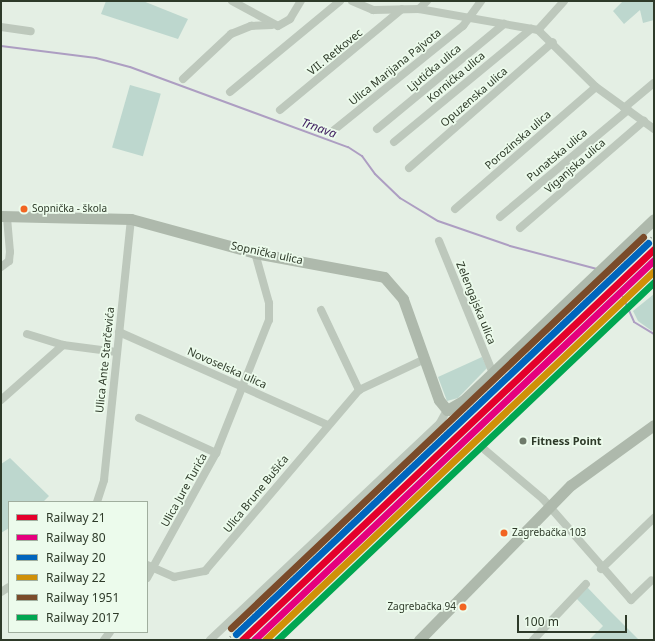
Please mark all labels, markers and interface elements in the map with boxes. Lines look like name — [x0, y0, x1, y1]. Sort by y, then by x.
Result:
street label: VII. Retkovec — [305, 26, 365, 78]
street label: Ulica Marijana Pajvota — [346, 26, 444, 108]
street label: Ljutićka ulica — [404, 42, 464, 94]
street label: Kornićka ulica — [424, 49, 488, 105]
street label: Opuzenska ulica — [438, 64, 510, 130]
street label: Porozinska ulica — [482, 108, 554, 172]
water label: Trnava — [299, 115, 339, 141]
street label: Punatska ulica — [524, 126, 590, 184]
street label: Viganjska ulica — [542, 136, 608, 196]
place label: Sopnička - škola — [32, 203, 107, 215]
marker: Sopnička - škola — [19, 204, 29, 214]
street label: Sopnička ulica — [230, 239, 304, 267]
street label: Zelengajska ulica — [453, 260, 499, 346]
street label: Ulica Ante Starčevića — [93, 306, 117, 414]
street label: Novoselska ulica — [185, 345, 269, 391]
place label: Fitness Point — [531, 434, 602, 448]
marker: Fitness Point — [518, 436, 528, 446]
street label: Ulica Jure Turića — [158, 451, 210, 529]
street label: Ulica Brune Bušića — [221, 453, 291, 535]
legend — [8, 501, 148, 633]
text: Railway 21 — [46, 509, 106, 526]
place label: Zagrebačka 103 — [512, 527, 586, 539]
marker: Zagrebačka 103 — [499, 528, 509, 538]
text: Railway 80 — [46, 529, 106, 546]
text: Railway 20 — [46, 549, 106, 566]
text: Railway 22 — [46, 569, 106, 586]
text: Railway 1951 — [46, 589, 119, 606]
place label: Zagrebačka 94 — [387, 601, 456, 613]
marker: Zagrebačka 94 — [458, 602, 468, 612]
scale bar — [519, 607, 629, 633]
text: Railway 2017 — [46, 609, 119, 626]
text: 100 m — [524, 613, 559, 630]

